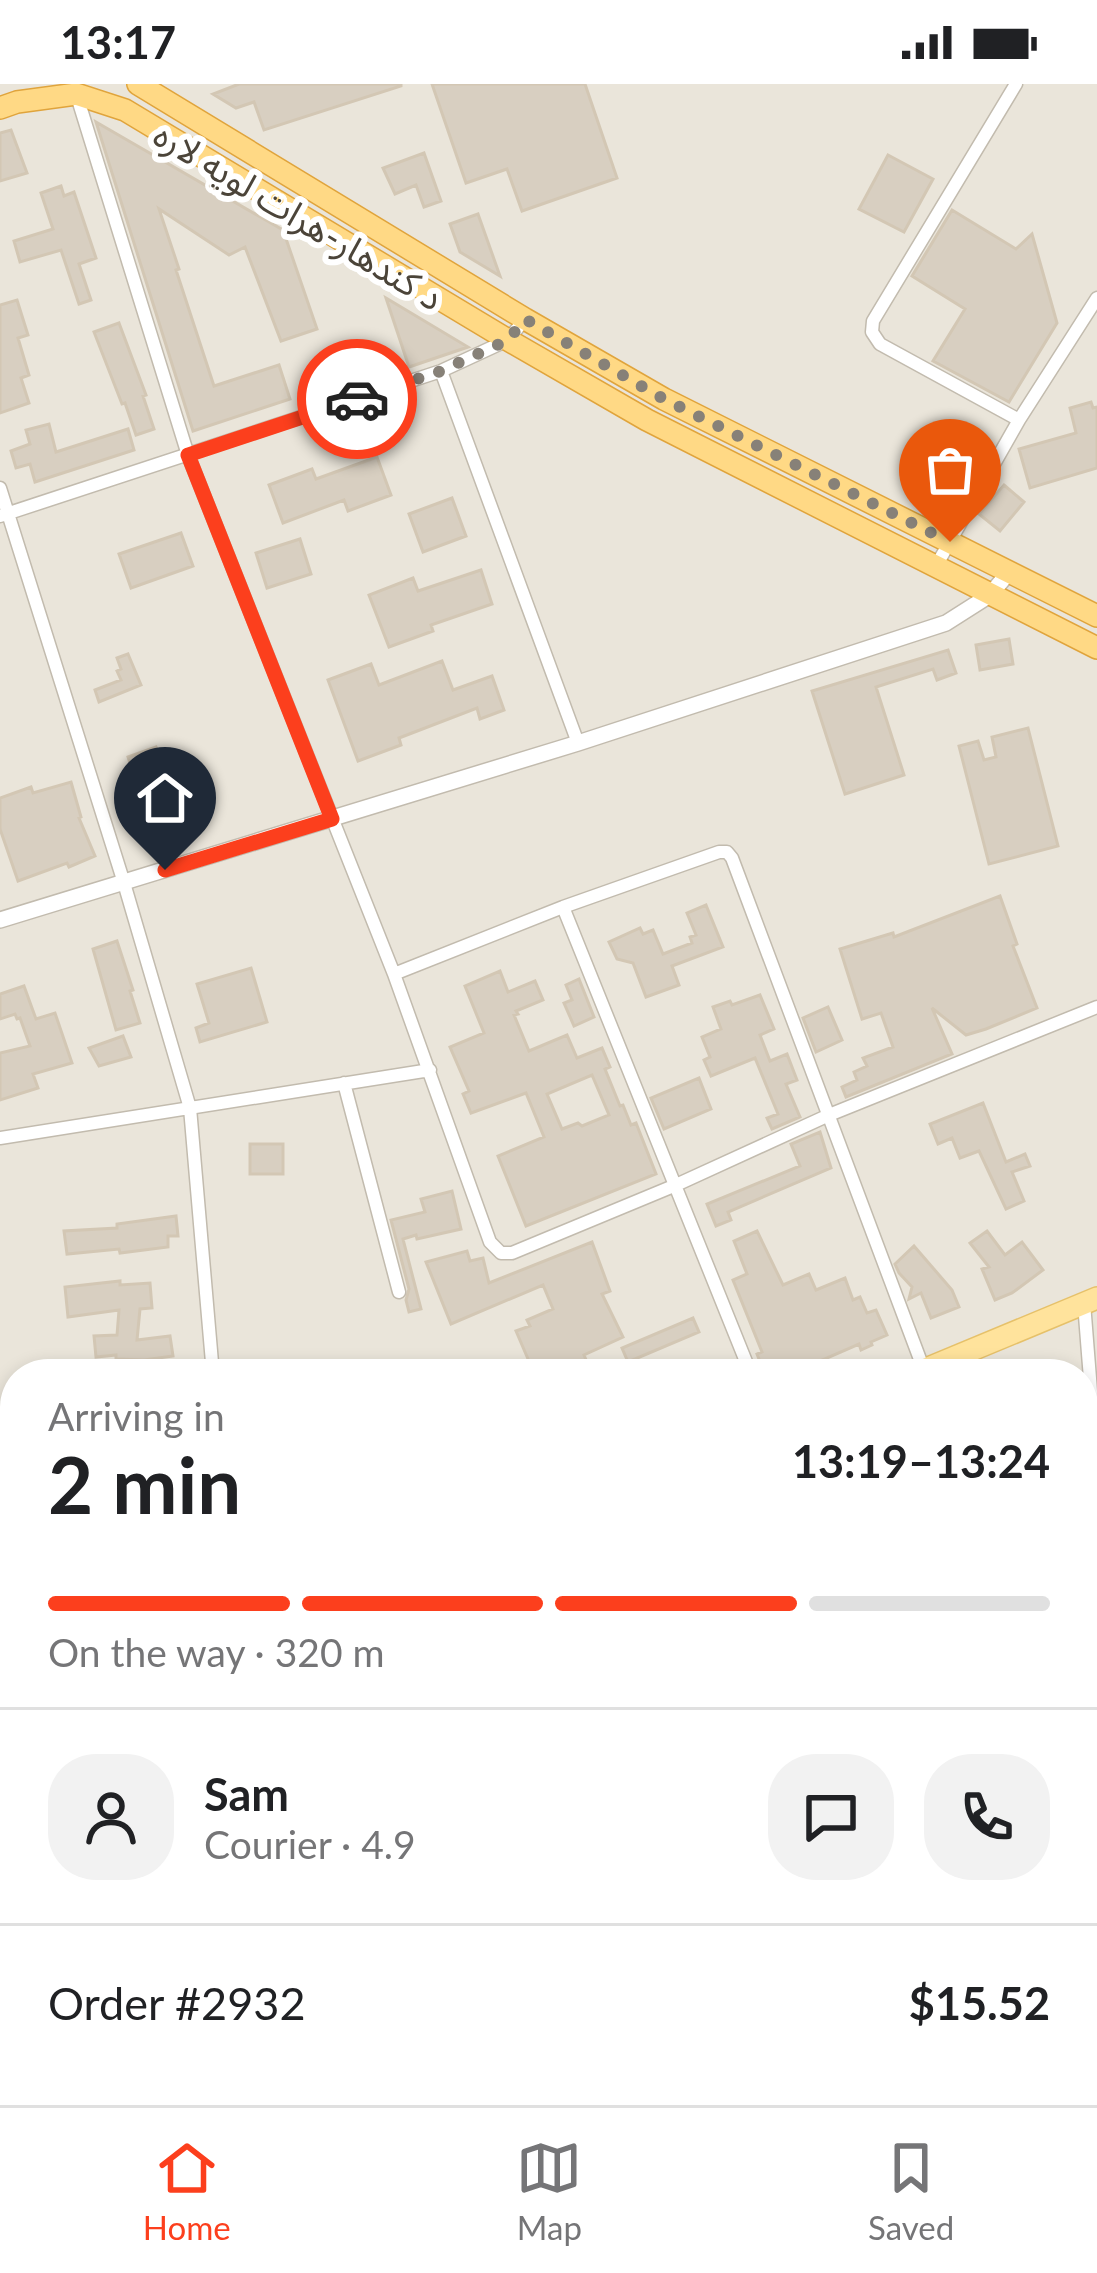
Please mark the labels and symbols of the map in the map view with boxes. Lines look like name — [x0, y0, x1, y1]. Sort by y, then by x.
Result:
street label: د کندهار-هرات لويه لاره — [146, 111, 451, 319]
courier — [297, 339, 417, 459]
pin — [899, 419, 1001, 542]
pin — [114, 747, 216, 870]

